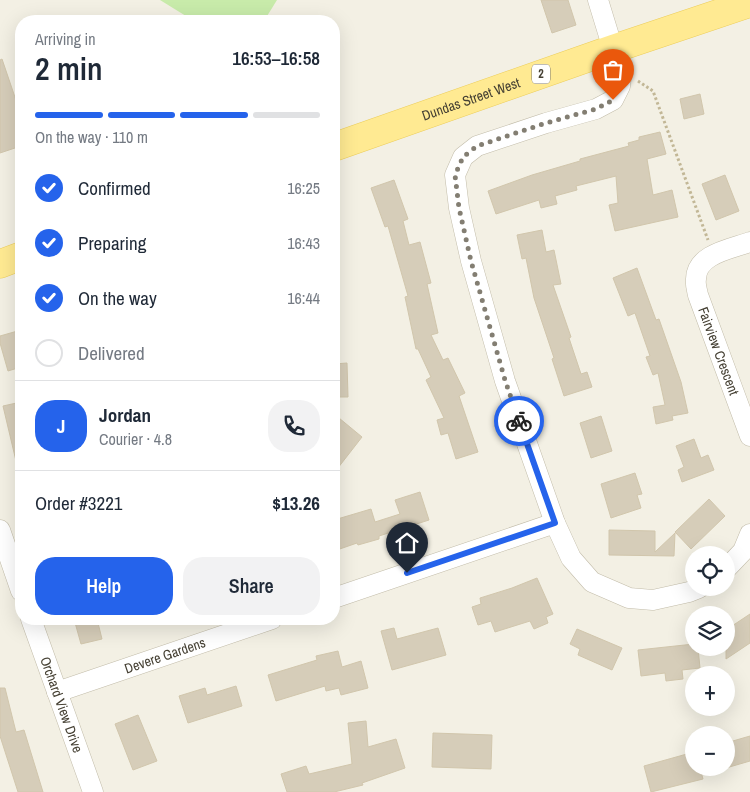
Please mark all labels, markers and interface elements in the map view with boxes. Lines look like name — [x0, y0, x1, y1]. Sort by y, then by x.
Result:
text: Arriving in — [35, 28, 96, 50]
text: 16:53–16:58 — [232, 45, 320, 71]
text: 2 min — [35, 47, 103, 90]
pin — [592, 49, 634, 100]
icon: bag — [599, 56, 627, 84]
road number: 2 — [532, 64, 550, 84]
street label: Dundas Street West — [419, 73, 522, 124]
text: On the way · 110 m — [35, 126, 148, 148]
icon: check — [35, 174, 63, 202]
text: Confirmed — [78, 175, 151, 201]
text: 16:25 — [287, 177, 320, 199]
icon: check — [35, 229, 63, 257]
text: Preparing — [78, 230, 146, 256]
text: 16:43 — [287, 232, 320, 254]
icon: check — [35, 284, 63, 312]
text: On the way — [78, 285, 157, 311]
text: 16:44 — [287, 287, 320, 309]
street label: Fairview Crescent — [694, 304, 743, 398]
text: Delivered — [78, 340, 145, 366]
courier — [494, 396, 544, 446]
button: phone — [268, 400, 320, 452]
text: Jordan — [99, 402, 151, 428]
icon: bike — [505, 407, 533, 435]
text: J — [57, 413, 65, 439]
text: Courier · 4.8 — [99, 428, 172, 450]
text: Order #3221 — [35, 490, 122, 516]
text: $13.26 — [272, 490, 320, 516]
pin — [386, 522, 428, 573]
icon: home — [393, 529, 421, 557]
map controls — [685, 546, 735, 776]
button: locate — [685, 546, 735, 596]
button: Help — [35, 557, 173, 615]
button: Share — [183, 557, 320, 615]
button: layers — [685, 606, 735, 656]
street label: Devere Gardens — [122, 633, 208, 677]
street label: Orchard View Drive — [36, 654, 87, 755]
button: + — [685, 666, 735, 716]
button: − — [685, 726, 735, 776]

